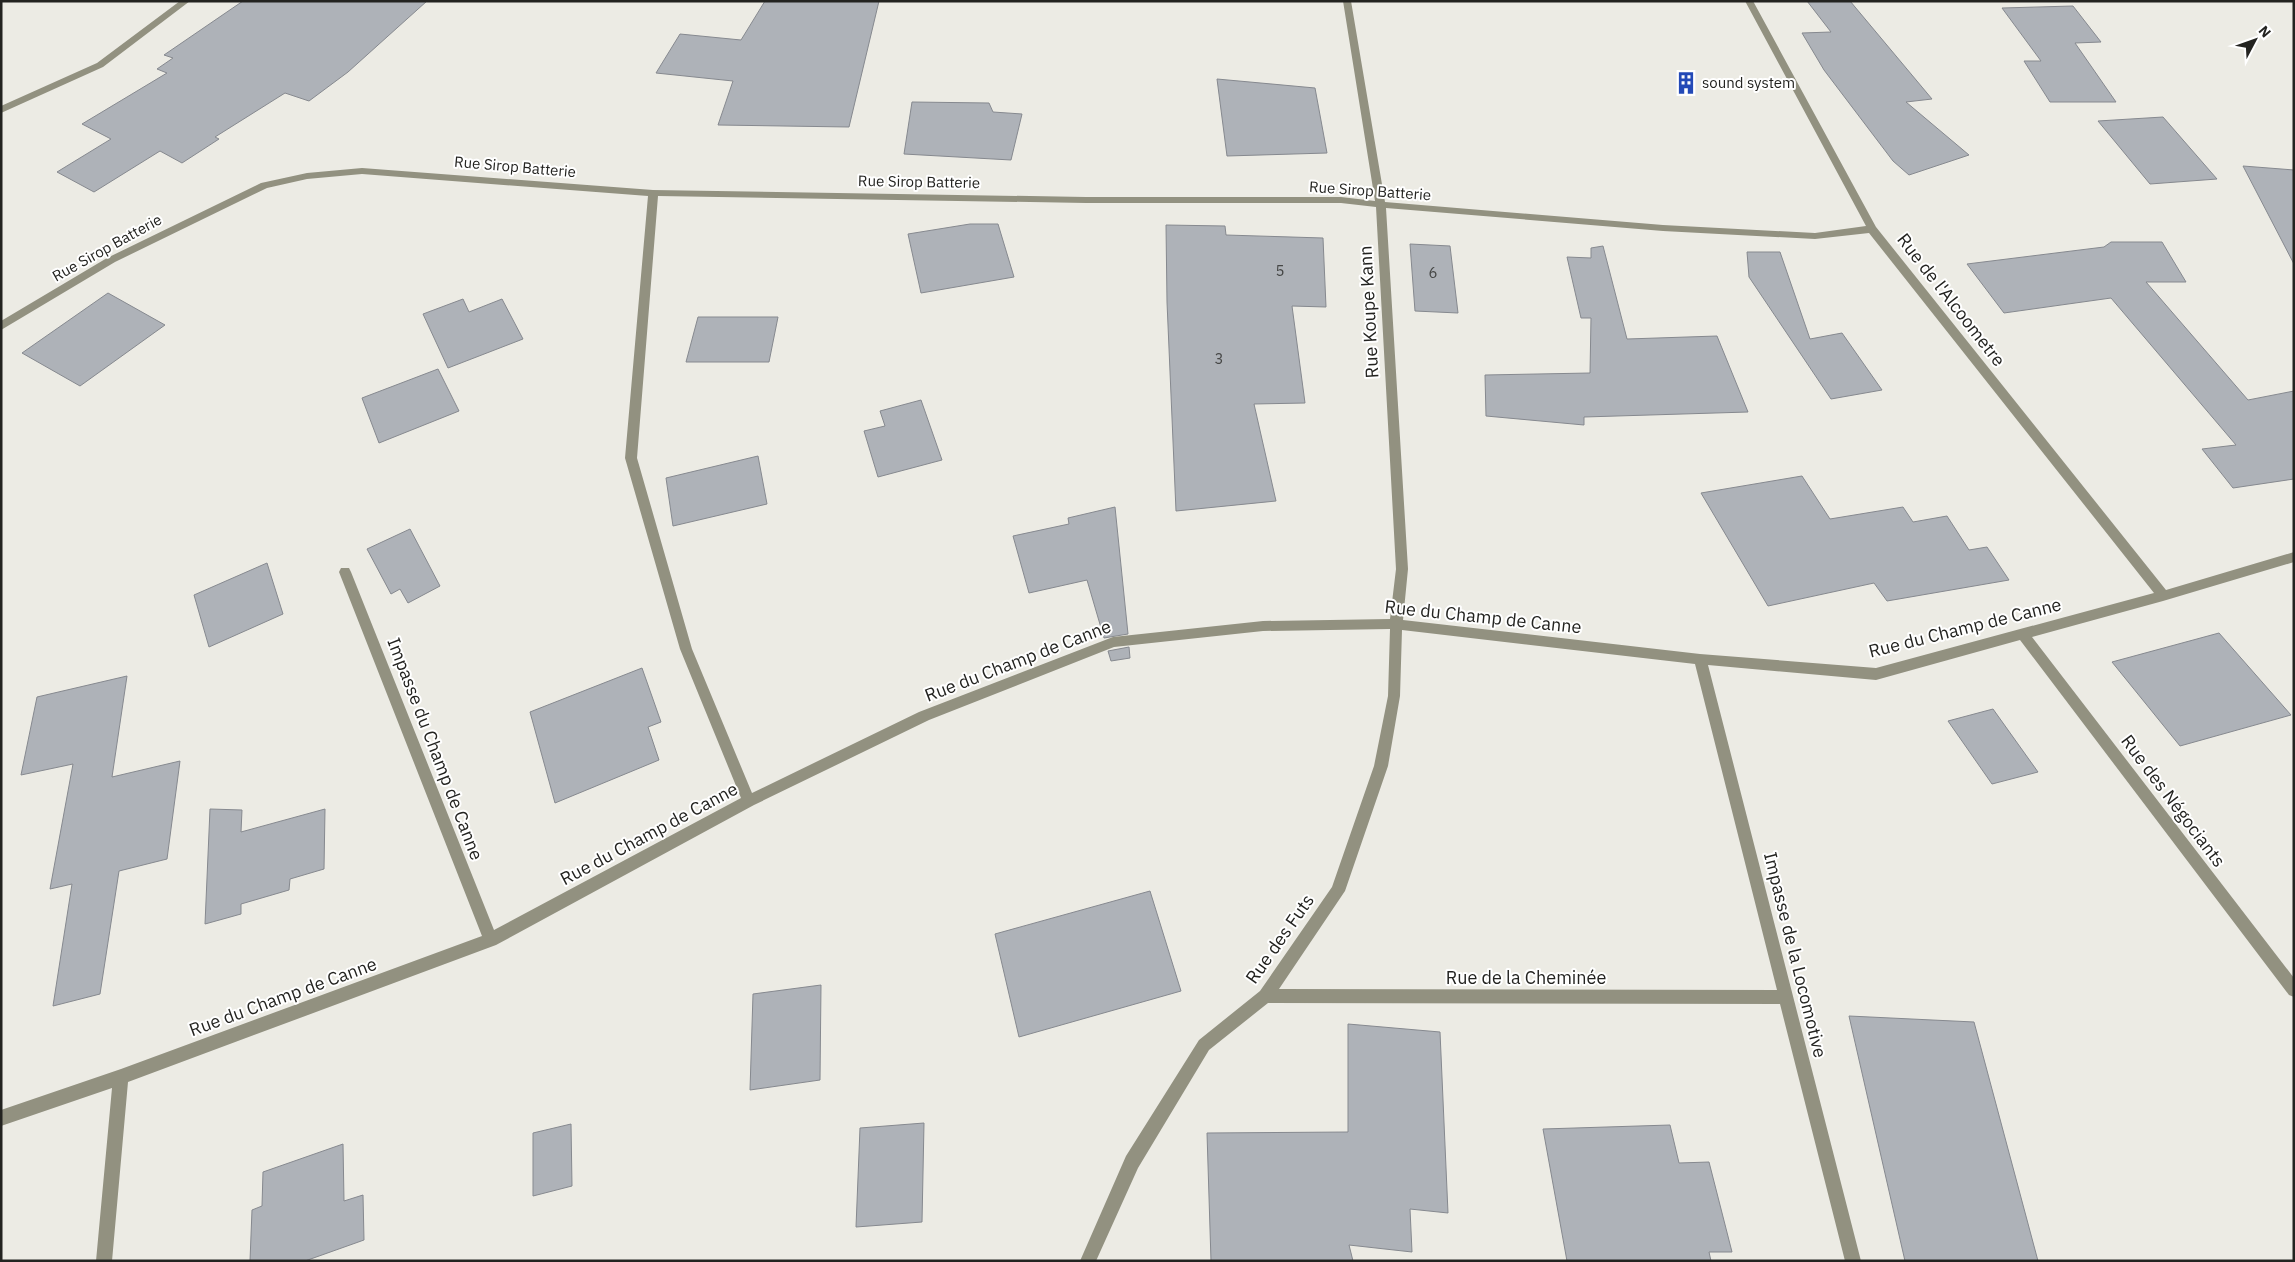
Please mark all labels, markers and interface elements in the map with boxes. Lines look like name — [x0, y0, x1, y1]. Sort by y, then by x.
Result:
north arrow — [2230, 15, 2280, 65]
text: N — [2255, 22, 2275, 41]
building icon: sound system — [1673, 70, 1699, 96]
place label: sound system — [1702, 73, 1795, 92]
street label: Rue Sirop Batterie — [453, 152, 577, 181]
street label: Rue Sirop Batterie — [858, 171, 980, 192]
street label: Rue Sirop Batterie — [1308, 177, 1432, 204]
street label: Rue Sirop Batterie — [49, 210, 165, 286]
street label: Rue de l'Alcoometre — [1892, 229, 2011, 371]
street label: Rue Koupe Kann — [1354, 245, 1383, 379]
house number: 5 — [1275, 261, 1285, 280]
house number: 6 — [1428, 263, 1438, 282]
house number: 3 — [1214, 349, 1224, 368]
street label: Rue du Champ de Canne — [1866, 592, 2064, 663]
street label: Rue du Champ de Canne — [1383, 595, 1583, 638]
street label: Rue du Champ de Canne — [921, 614, 1114, 707]
street label: Impasse du Champ de Canne — [382, 634, 489, 863]
street label: Rue des Négociants — [2116, 730, 2231, 871]
street label: Rue du Champ de Canne — [556, 777, 742, 890]
street label: Impasse de la Locomotive — [1759, 850, 1832, 1060]
street label: Rue des Futs — [1240, 889, 1319, 988]
street label: Rue du Champ de Canne — [186, 952, 380, 1041]
street label: Rue de la Cheminée — [1446, 966, 1606, 989]

